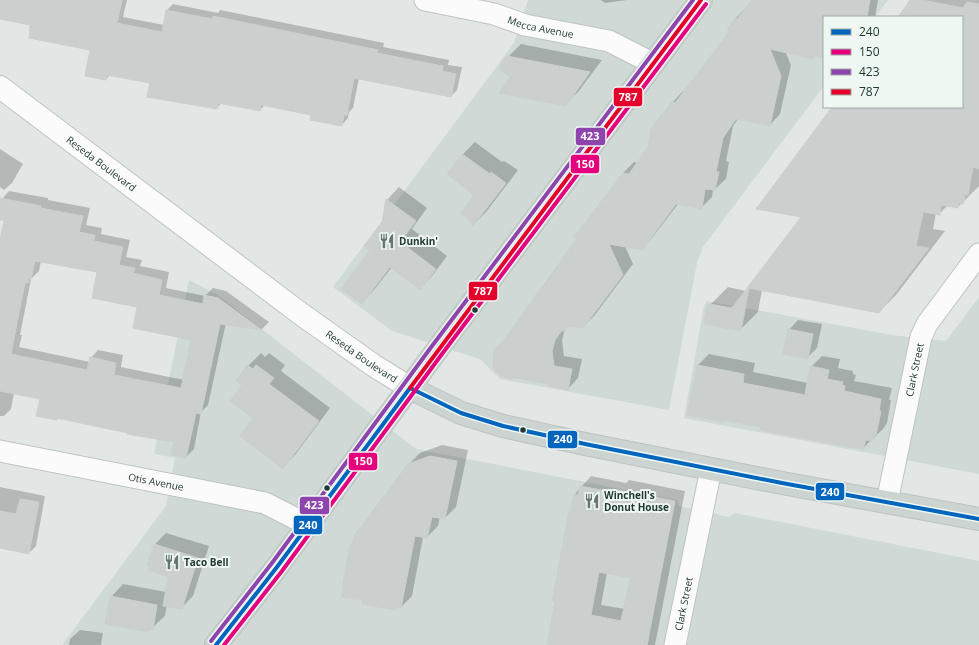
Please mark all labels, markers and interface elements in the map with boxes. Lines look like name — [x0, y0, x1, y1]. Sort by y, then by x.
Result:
street label: Mecca Avenue — [506, 12, 575, 41]
legend — [823, 16, 963, 108]
text: 240 — [859, 23, 880, 40]
text: 150 — [859, 43, 880, 60]
text: 423 — [859, 63, 880, 80]
text: 787 — [859, 83, 880, 100]
line badge: 787 — [613, 87, 643, 107]
text: 787 — [619, 89, 637, 104]
line badge: 423 — [575, 127, 606, 146]
text: 423 — [581, 128, 599, 143]
street label: Reseda Boulevard — [64, 133, 139, 194]
line badge: 150 — [570, 154, 600, 174]
text: 150 — [576, 156, 594, 171]
restaurant icon: Dunkin' — [378, 232, 396, 250]
place label: Dunkin' — [399, 234, 438, 248]
line badge: 787 — [468, 281, 498, 301]
text: 787 — [474, 283, 492, 298]
unlabelled marker — [470, 305, 480, 315]
street label: Reseda Boulevard — [323, 327, 400, 386]
street label: Clark Street — [902, 341, 927, 398]
unlabelled marker — [518, 425, 528, 435]
line badge: 240 — [547, 430, 578, 449]
text: 240 — [554, 431, 572, 446]
line badge: 150 — [348, 452, 378, 471]
text: 150 — [354, 453, 372, 468]
street label: Otis Avenue — [127, 469, 185, 494]
line badge: 240 — [815, 482, 845, 501]
unlabelled marker — [322, 483, 332, 493]
text: 240 — [821, 484, 839, 499]
place label: Winchell's Donut House — [604, 488, 669, 514]
restaurant icon: Winchell's Donut House — [583, 492, 601, 510]
line badge: 423 — [299, 496, 330, 515]
text: 423 — [305, 497, 323, 512]
line badge: 240 — [293, 515, 323, 535]
text: 240 — [299, 517, 317, 532]
restaurant icon: Taco Bell — [163, 553, 181, 571]
place label: Taco Bell — [184, 555, 229, 569]
street label: Clark Street — [671, 575, 696, 632]

